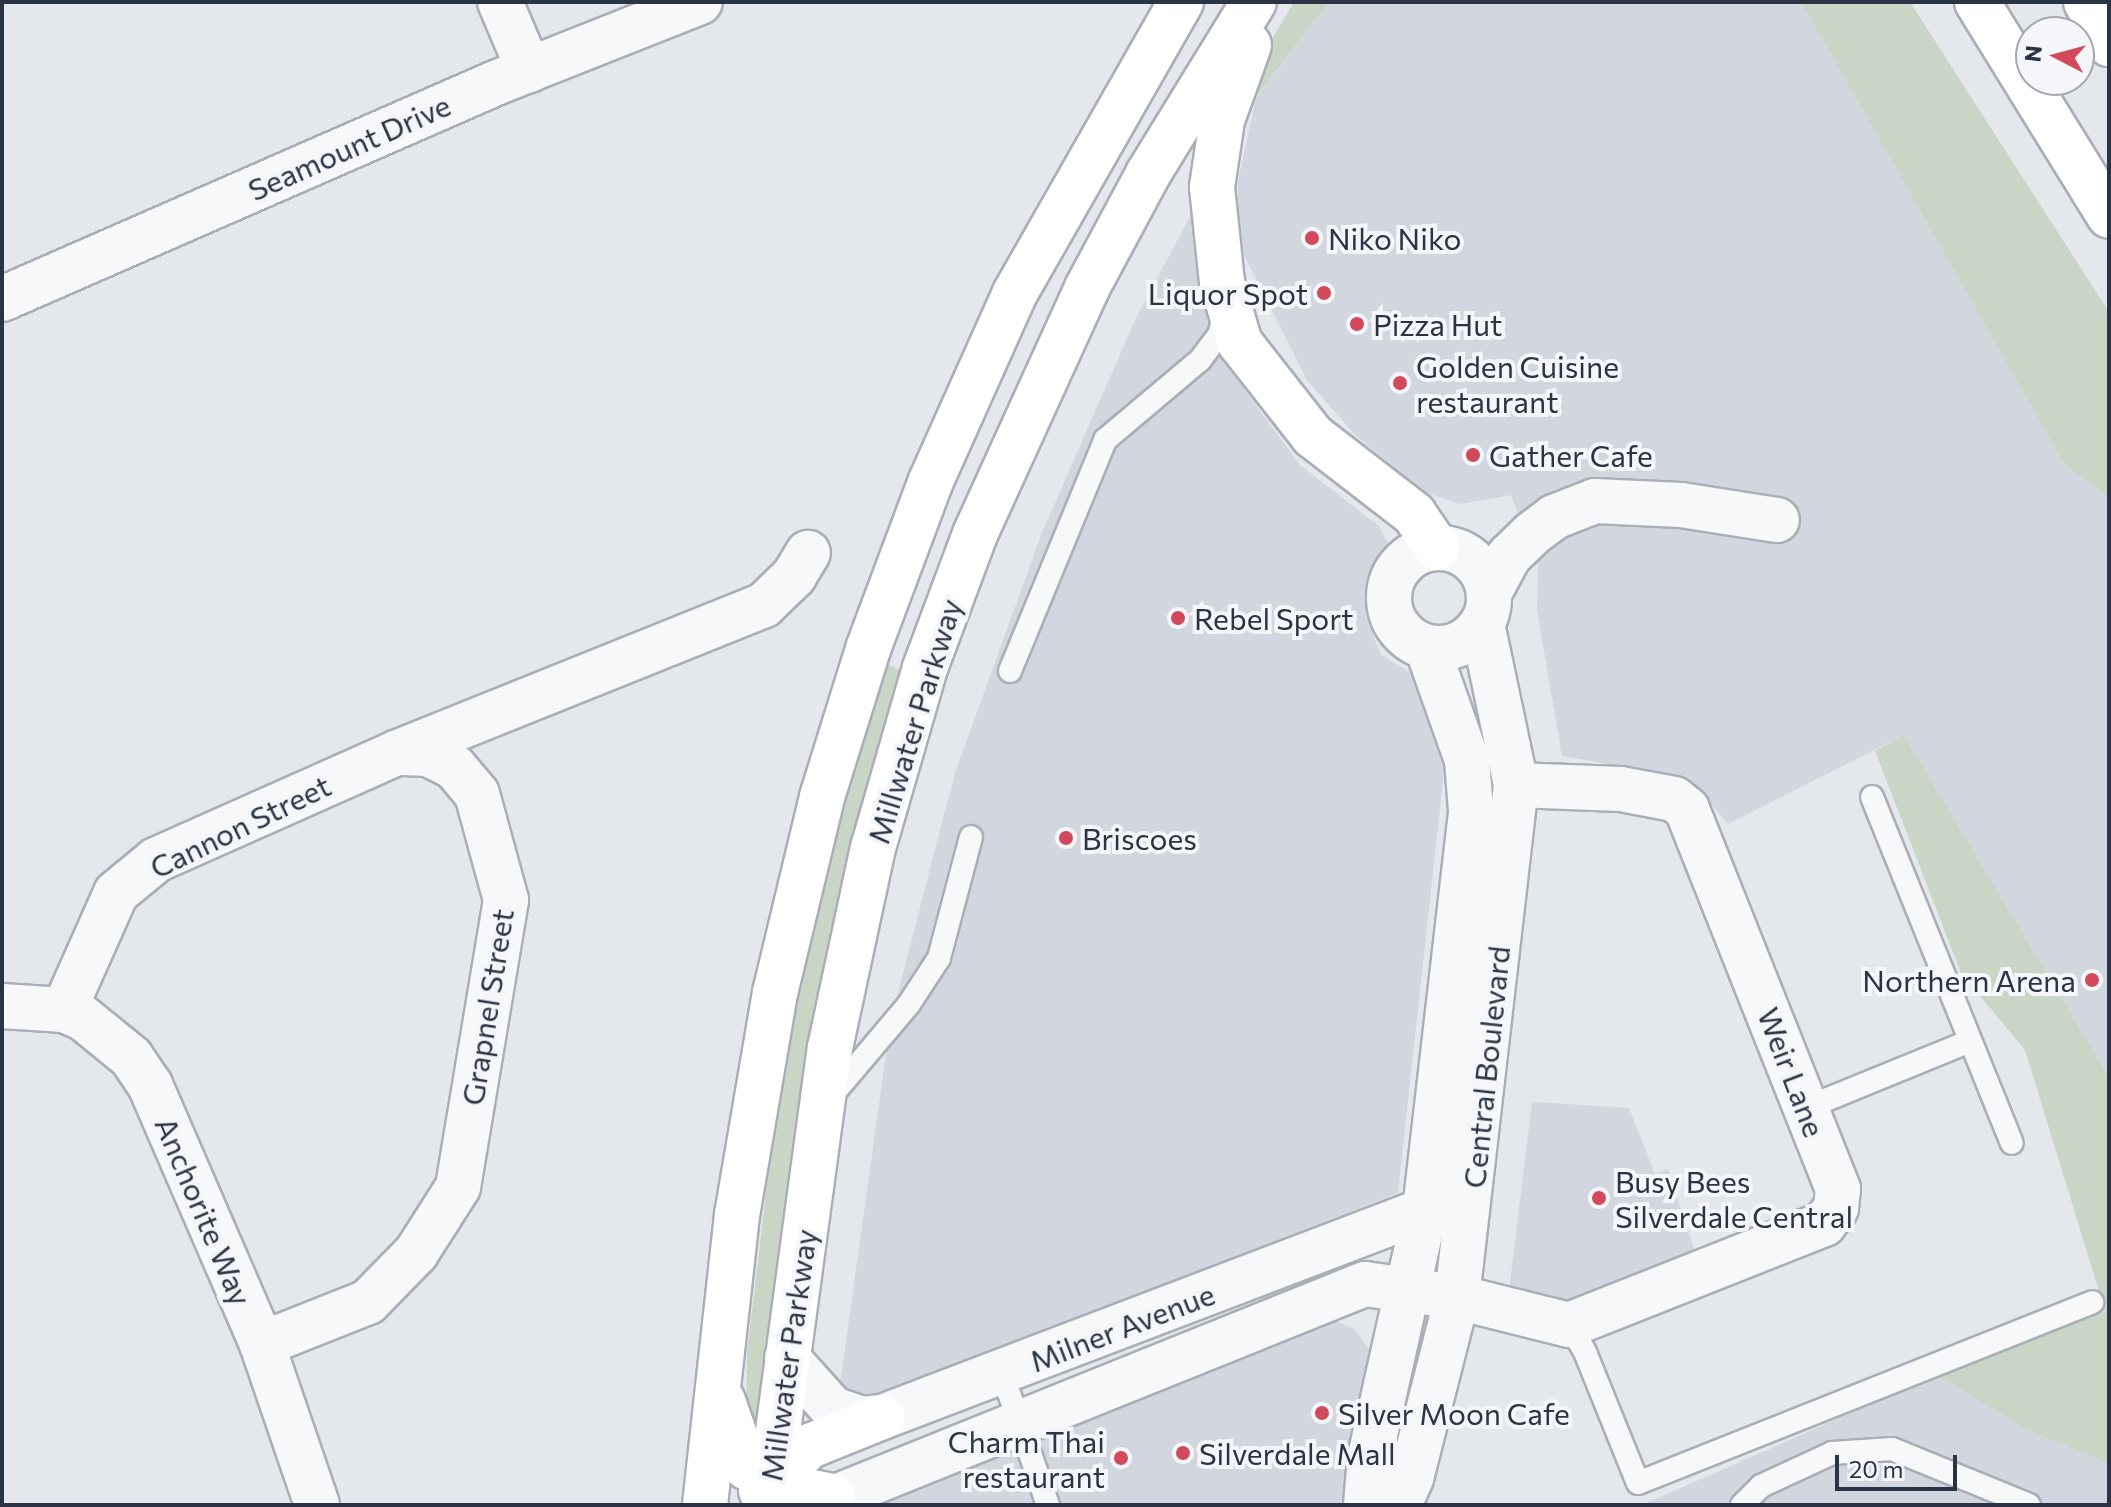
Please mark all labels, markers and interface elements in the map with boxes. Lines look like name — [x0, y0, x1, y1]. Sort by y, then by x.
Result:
north arrow — [2015, 16, 2095, 96]
text: N — [2018, 44, 2047, 63]
street label: Seamount Drive — [242, 86, 456, 208]
place label: Niko Niko — [1328, 220, 1461, 256]
marker: Niko Niko — [1303, 229, 1321, 247]
place label: Liquor Spot — [1148, 275, 1308, 311]
marker: Liquor Spot — [1315, 284, 1333, 302]
place label: Pizza Hut — [1373, 306, 1502, 342]
marker: Pizza Hut — [1348, 315, 1366, 333]
place label: Golden Cuisine restaurant — [1416, 348, 1619, 418]
marker: Golden Cuisine restaurant — [1391, 374, 1409, 392]
place label: Gather Cafe — [1489, 437, 1653, 473]
marker: Gather Cafe — [1464, 446, 1482, 464]
street label: Millwater Parkway — [860, 594, 968, 848]
place label: Rebel Sport — [1194, 600, 1353, 636]
marker: Rebel Sport — [1169, 609, 1187, 627]
street label: Cannon Street — [144, 767, 336, 885]
place label: Briscoes — [1082, 820, 1197, 856]
marker: Briscoes — [1057, 829, 1075, 847]
street label: Grapnel Street — [454, 906, 520, 1108]
street label: Central Boulevard — [1455, 944, 1517, 1190]
place label: Northern Arena — [1862, 962, 2076, 998]
marker: Northern Arena — [2083, 971, 2101, 989]
street label: Weir Lane — [1751, 1002, 1833, 1142]
street label: Anchorite Way — [148, 1111, 260, 1311]
place label: Busy Bees Silverdale Central — [1615, 1163, 1853, 1234]
marker: Busy Bees Silverdale Central — [1590, 1189, 1608, 1207]
street label: Millwater Parkway — [752, 1227, 824, 1483]
street label: Milner Avenue — [1025, 1275, 1219, 1379]
place label: Silver Moon Cafe — [1338, 1395, 1570, 1431]
marker: Silver Moon Cafe — [1313, 1404, 1331, 1422]
place label: Charm Thai restaurant — [948, 1423, 1105, 1494]
place label: Silverdale Mall — [1199, 1435, 1396, 1471]
scale bar — [1839, 1439, 1961, 1489]
marker: Silverdale Mall — [1174, 1444, 1192, 1462]
marker: Charm Thai restaurant — [1112, 1449, 1130, 1467]
text: 20 m — [1849, 1454, 1903, 1483]

